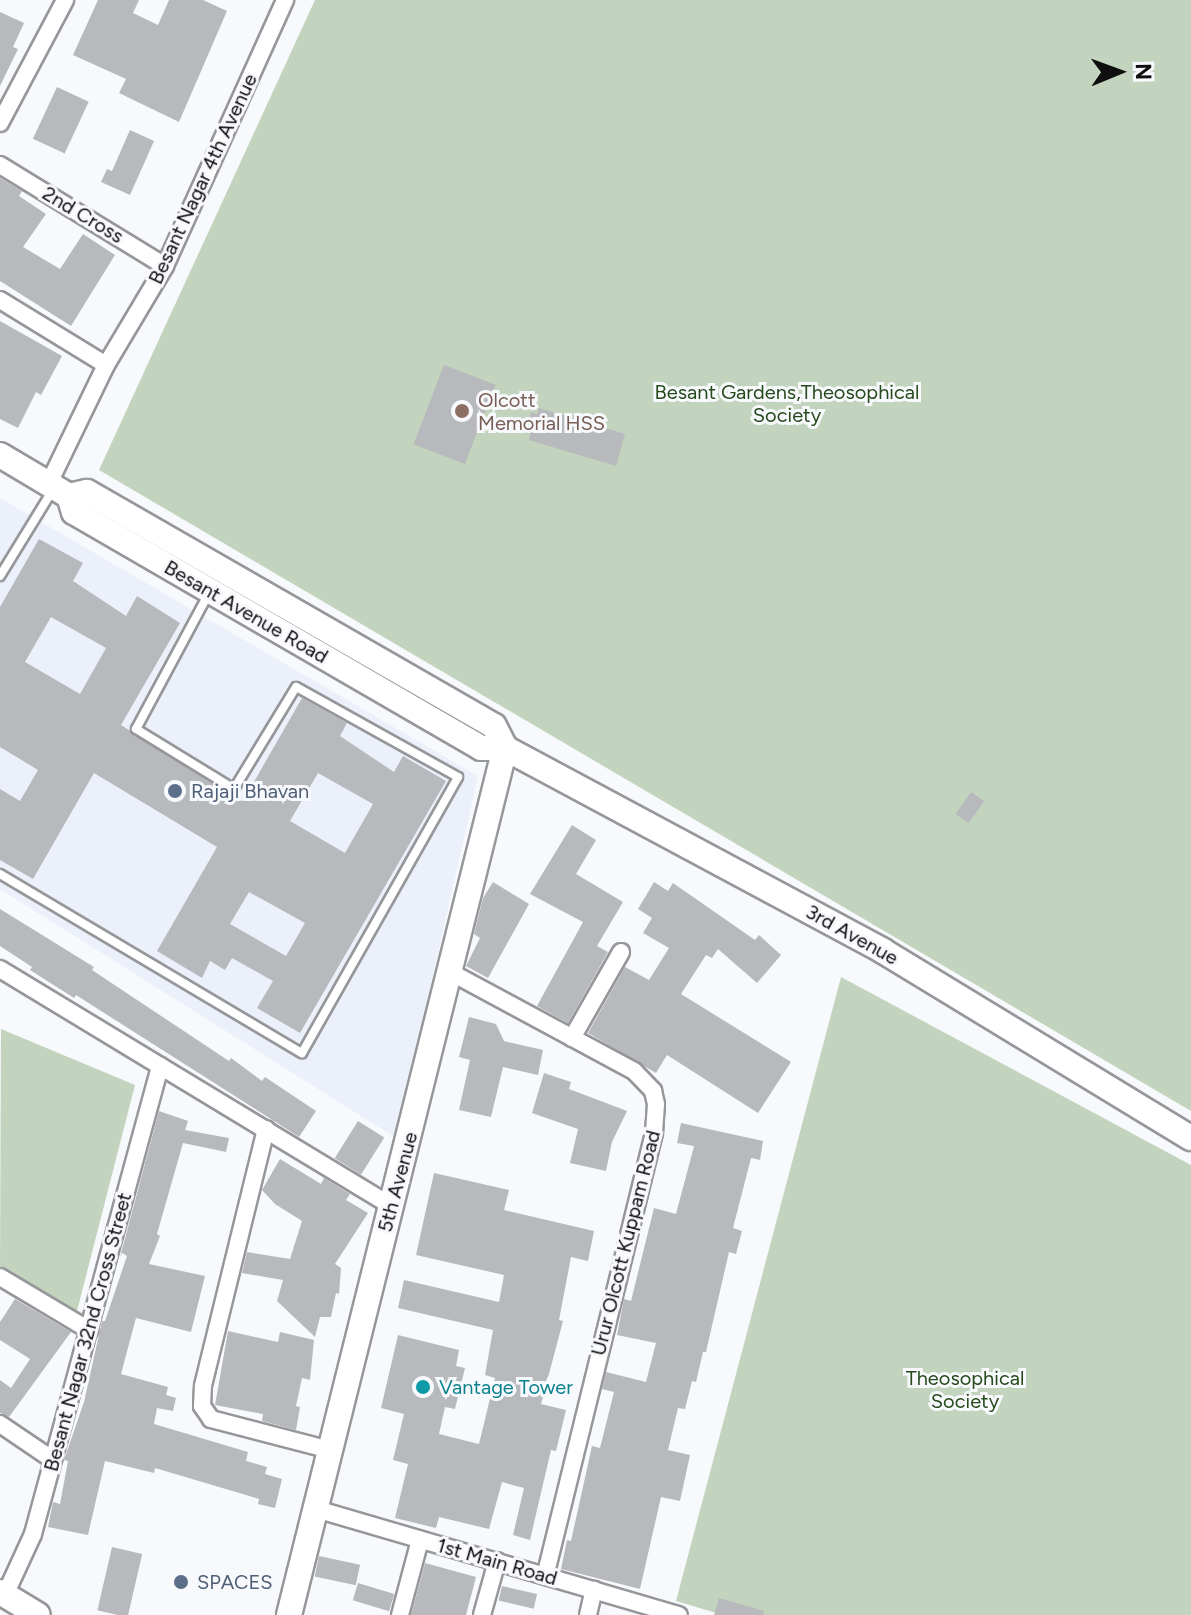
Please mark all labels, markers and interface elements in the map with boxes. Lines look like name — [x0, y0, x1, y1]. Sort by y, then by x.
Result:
north arrow — [1079, 32, 1159, 112]
text: N — [1130, 63, 1157, 80]
street label: Besant Nagar 4th Avenue — [144, 70, 262, 288]
street label: 2nd Cross — [38, 181, 128, 249]
park label: Besant Gardens,Theosophical Society — [655, 381, 919, 428]
place label: Olcott Memorial HSS — [478, 388, 605, 435]
marker: Olcott Memorial HSS — [453, 402, 471, 420]
street label: Besant Avenue Road — [160, 555, 332, 669]
place label: Rajaji Bhavan — [191, 779, 309, 803]
marker: Rajaji Bhavan — [166, 782, 184, 800]
street label: 3rd Avenue — [802, 900, 902, 970]
street label: Urur Olcott Kuppam Road — [586, 1128, 666, 1358]
street label: 5th Avenue — [373, 1129, 423, 1235]
street label: Besant Nagar 32nd Cross Street — [39, 1190, 137, 1474]
park label: Theosophical Society — [906, 1366, 1024, 1413]
place label: Vantage Tower — [439, 1375, 573, 1399]
marker: Vantage Tower — [414, 1378, 432, 1396]
street label: 1st Main Road — [434, 1533, 560, 1591]
place label: SPACES — [197, 1570, 273, 1594]
marker: SPACES — [172, 1573, 190, 1591]

